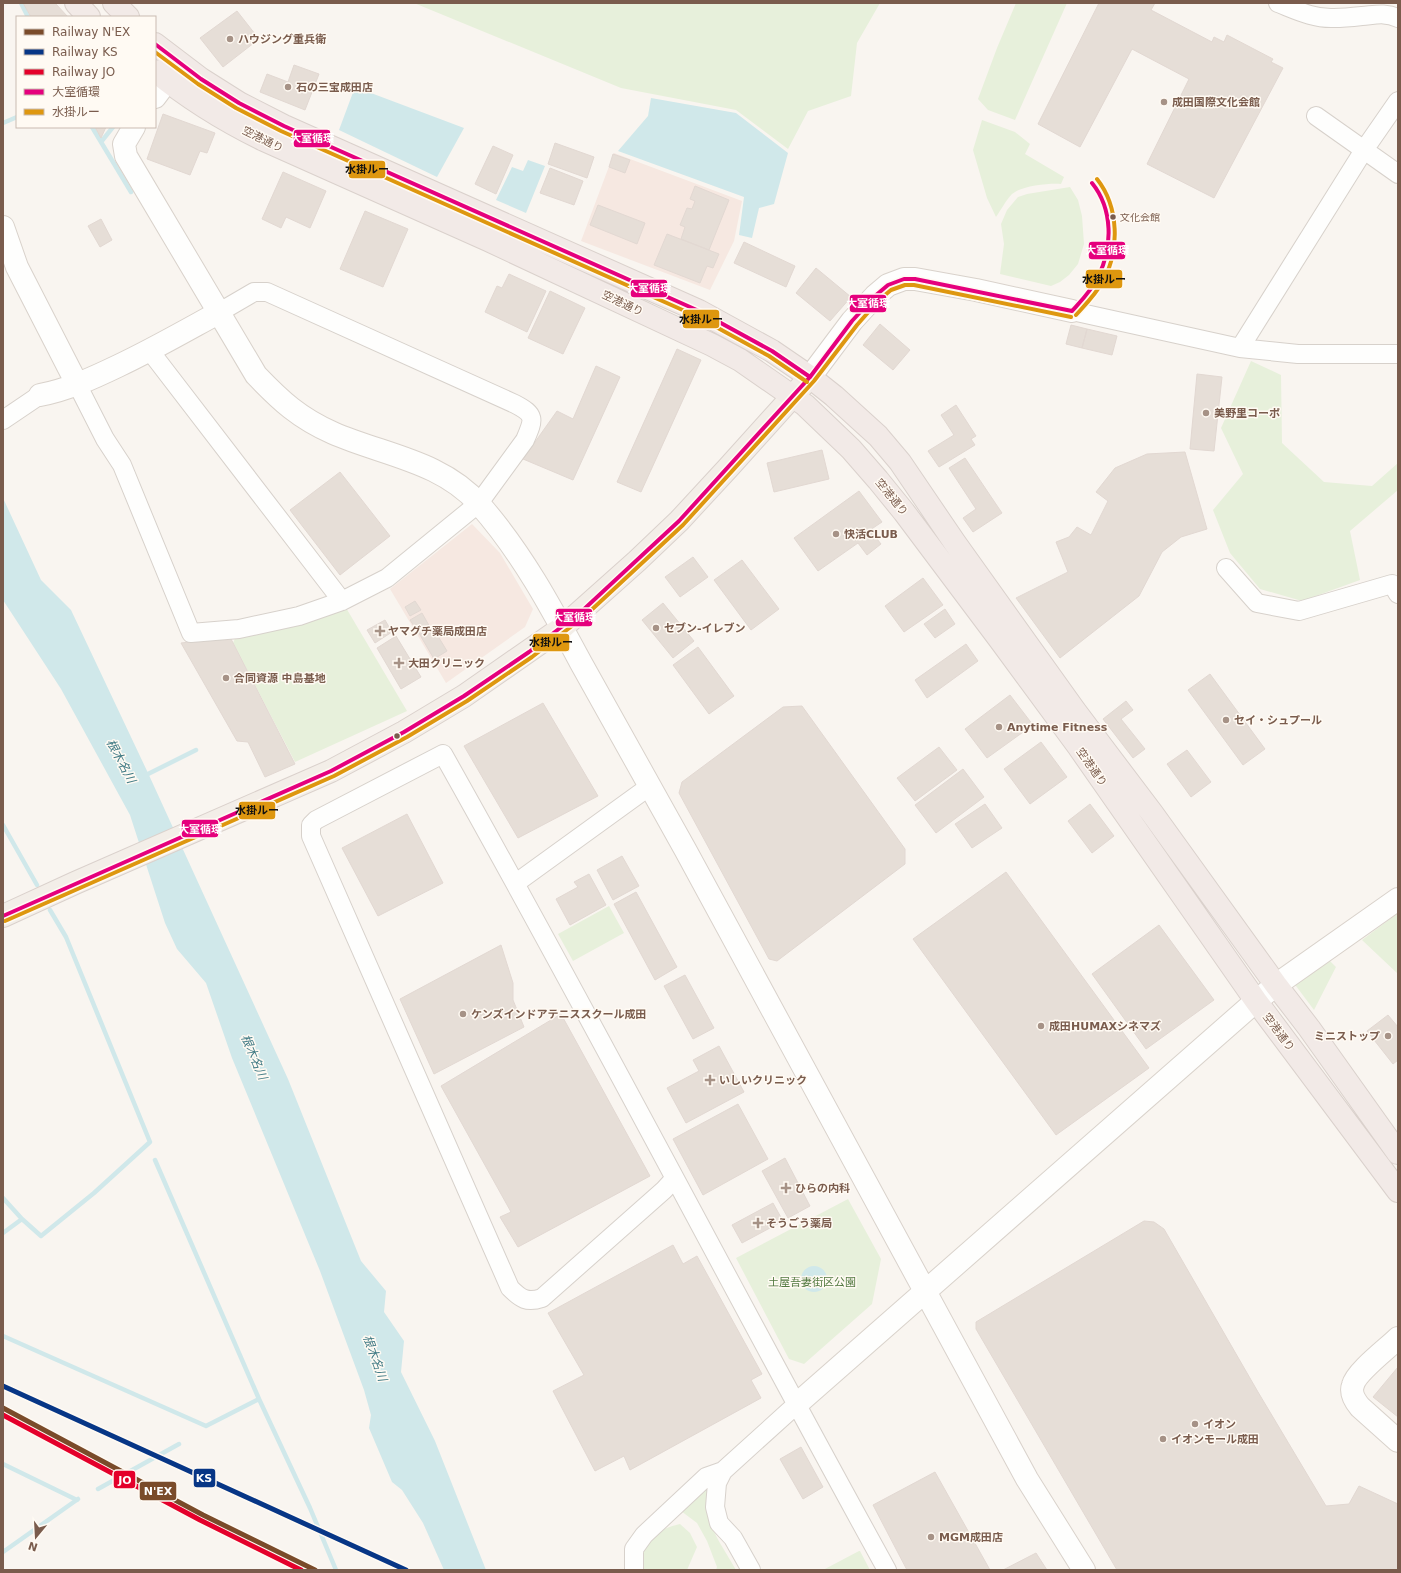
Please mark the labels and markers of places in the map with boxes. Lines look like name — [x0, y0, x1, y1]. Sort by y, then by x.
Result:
place label: ハウジング重兵衛 — [238, 33, 326, 46]
marker: ハウジング重兵衛 — [225, 34, 235, 44]
place label: 石の三宝成田店 — [296, 81, 373, 94]
marker: 石の三宝成田店 — [283, 82, 293, 92]
place label: 成田国際文化会館 — [1172, 96, 1260, 109]
marker: 成田国際文化会館 — [1159, 97, 1169, 107]
marker: 文化会館 — [1108, 212, 1118, 222]
place label: 文化会館 — [1120, 212, 1160, 223]
place label: 美野里コーポ — [1214, 407, 1280, 420]
marker: 美野里コーポ — [1201, 408, 1211, 418]
place label: 快活CLUB — [844, 528, 898, 541]
marker: 快活CLUB — [831, 529, 841, 539]
place label: セブン-イレブン — [664, 622, 746, 635]
marker: セブン-イレブン — [651, 623, 661, 633]
place label: ヤマグチ薬局成田店 — [388, 625, 487, 638]
marker: ヤマグチ薬局成田店 — [375, 626, 385, 636]
marker: 大田クリニック — [393, 657, 405, 669]
place label: 大田クリニック — [408, 657, 485, 670]
place label: 合同資源 中島基地 — [234, 672, 326, 685]
marker: 合同資源 中島基地 — [221, 673, 231, 683]
place label: セイ・シュプール — [1234, 714, 1322, 727]
marker: セイ・シュプール — [1221, 715, 1231, 725]
place label: Anytime Fitness — [1007, 721, 1108, 734]
marker: Anytime Fitness — [994, 722, 1004, 732]
unlabelled marker — [392, 731, 402, 741]
place label: ケンズインドアテニススクール成田 — [471, 1008, 646, 1021]
marker: ケンズインドアテニススクール成田 — [458, 1009, 468, 1019]
place label: 成田HUMAXシネマズ — [1049, 1020, 1161, 1033]
marker: 成田HUMAXシネマズ — [1036, 1021, 1046, 1031]
place label: ミニストップ — [1314, 1030, 1380, 1043]
marker: ミニストップ — [1383, 1031, 1393, 1041]
marker: いしいクリニック — [704, 1074, 716, 1086]
place label: いしいクリニック — [719, 1074, 807, 1087]
marker: ひらの内科 — [780, 1182, 792, 1194]
place label: ひらの内科 — [795, 1182, 850, 1195]
place label: そうごう薬局 — [766, 1217, 832, 1230]
marker: そうごう薬局 — [753, 1218, 763, 1228]
place label: イオン — [1203, 1418, 1236, 1431]
marker: イオン — [1190, 1419, 1200, 1429]
place label: イオンモール成田 — [1171, 1433, 1259, 1446]
marker: イオンモール成田 — [1158, 1434, 1168, 1444]
place label: MGM成田店 — [939, 1531, 1003, 1544]
marker: MGM成田店 — [926, 1532, 936, 1542]

